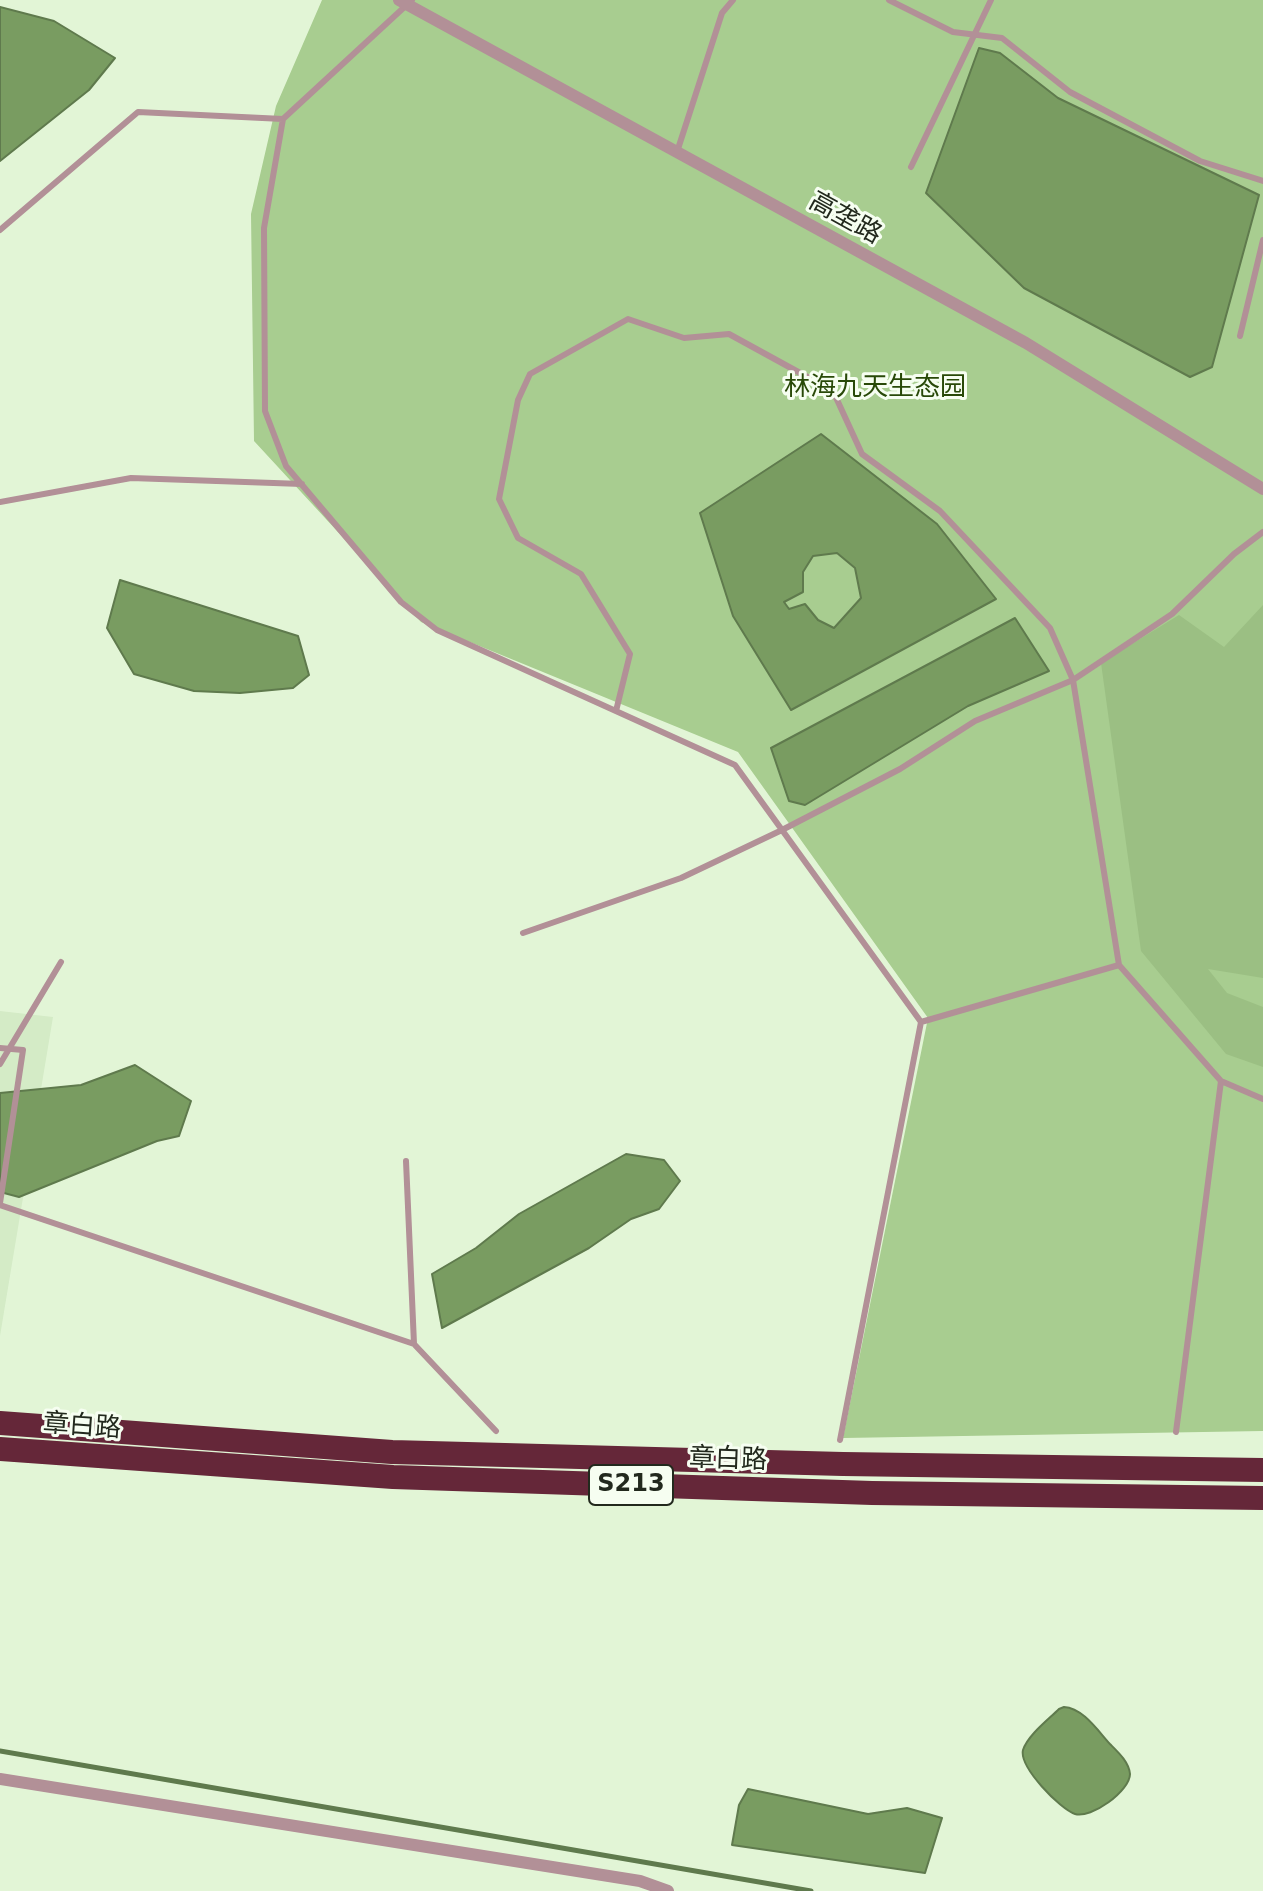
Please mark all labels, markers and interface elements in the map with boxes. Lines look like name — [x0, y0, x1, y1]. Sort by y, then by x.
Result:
street label: 高垄路 — [803, 186, 887, 252]
park label: 林海九天生态园 — [784, 372, 966, 404]
street label: 章白路 — [42, 1409, 122, 1445]
street label: 章白路 — [688, 1443, 768, 1477]
road number: S213 — [589, 1465, 673, 1505]

